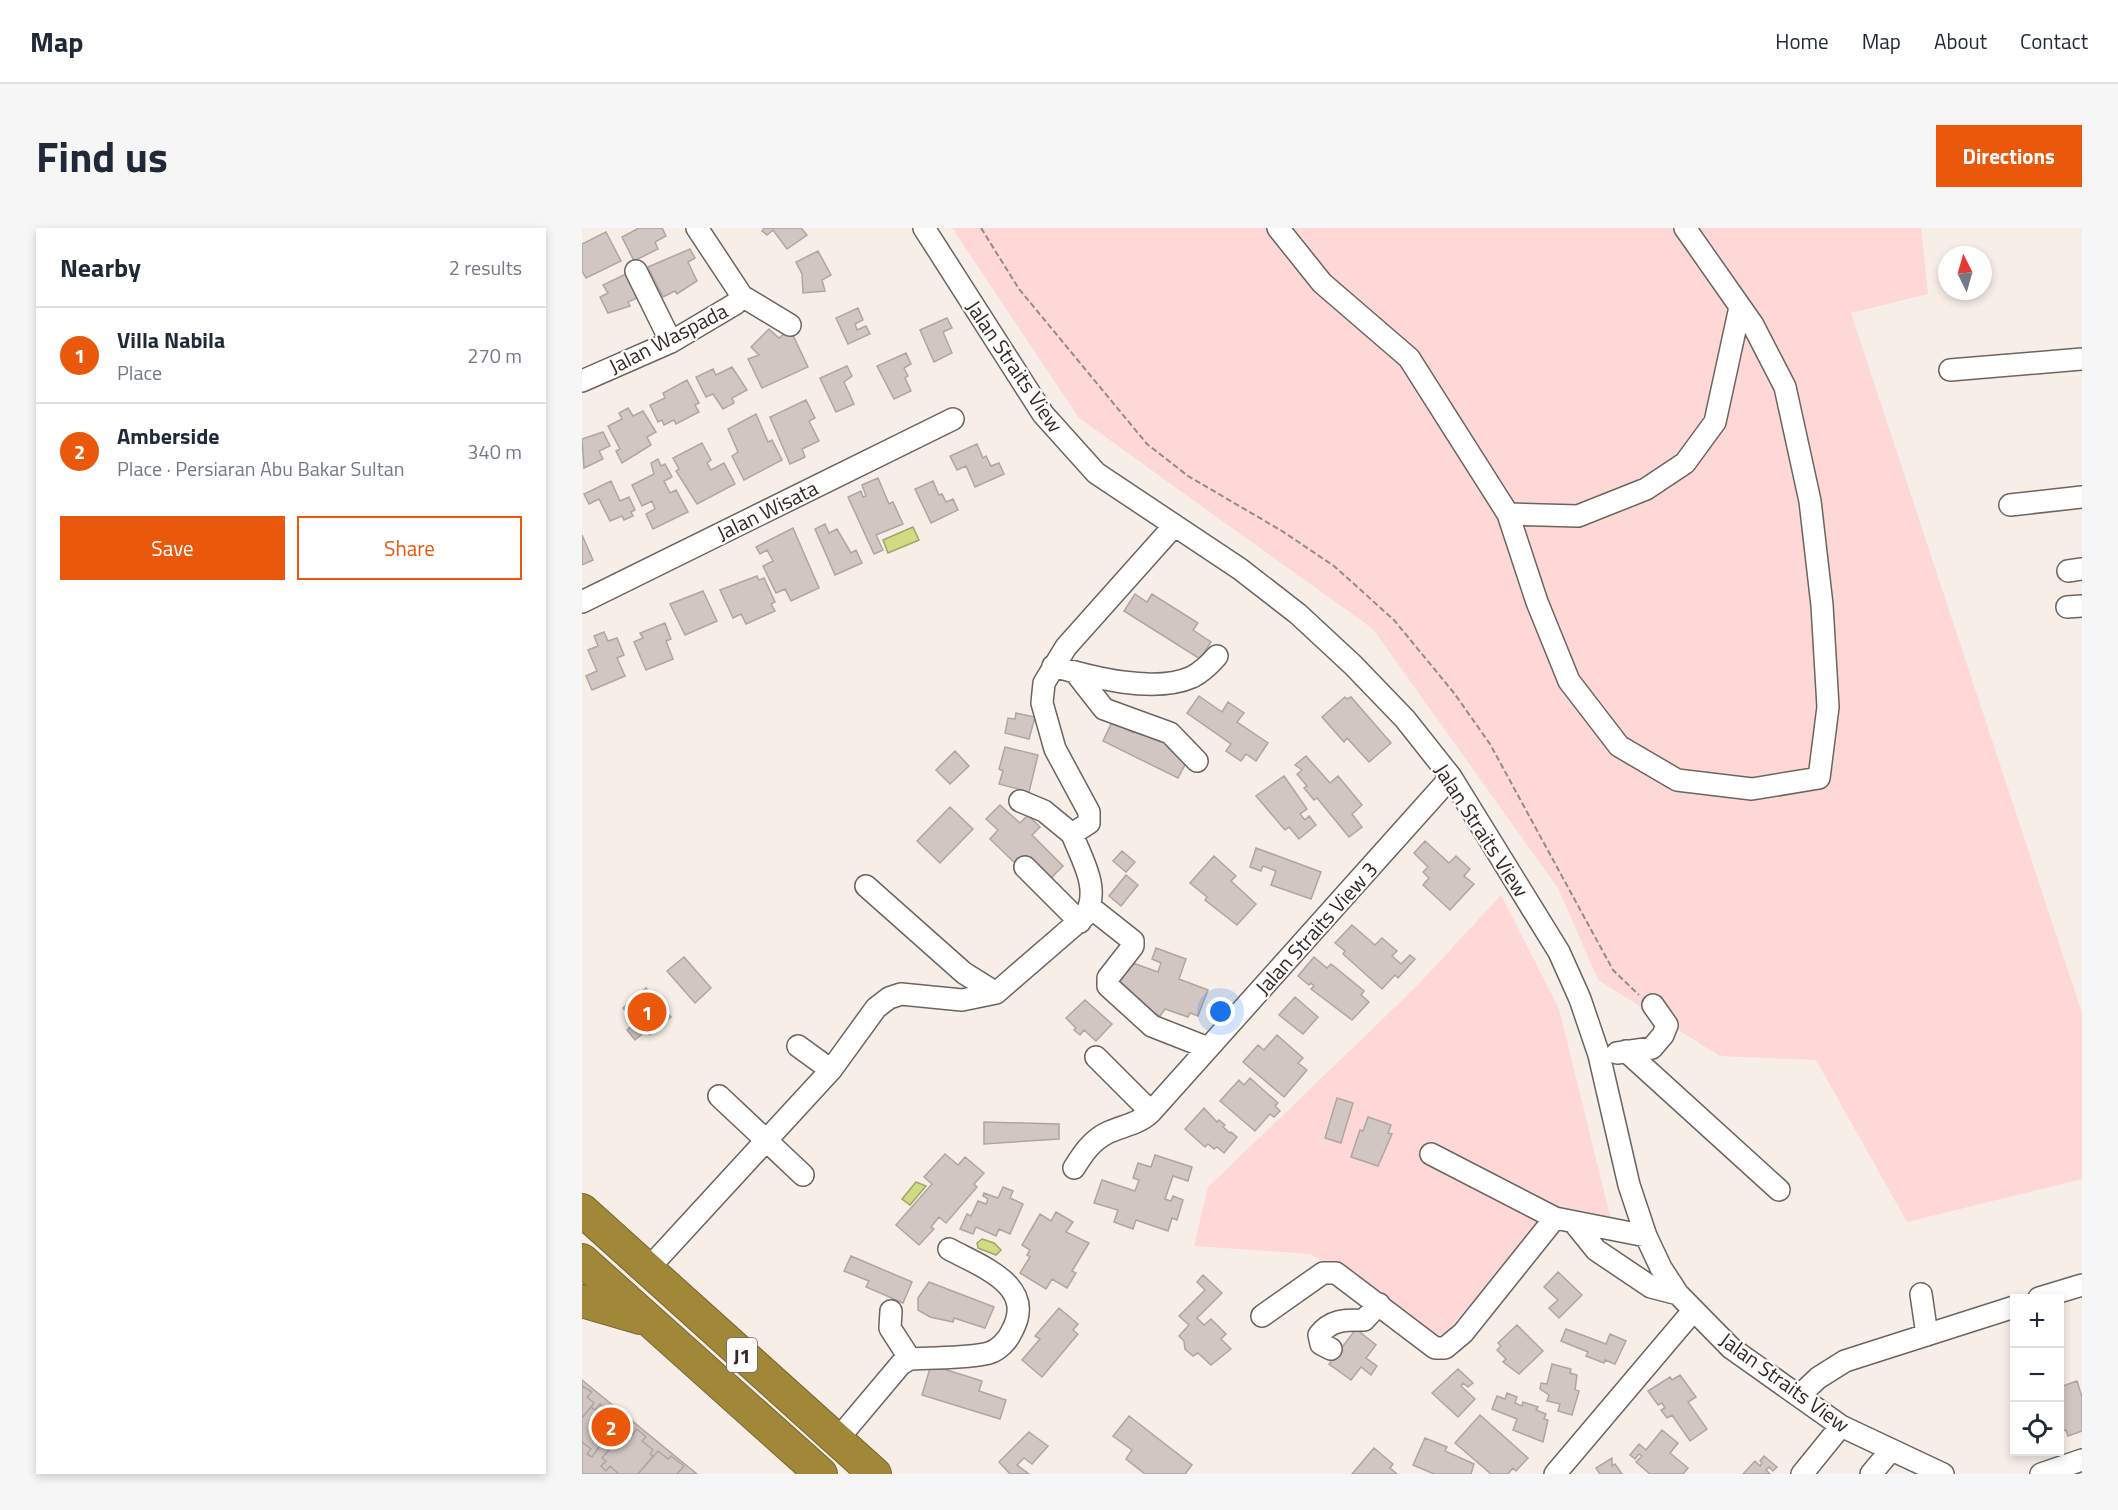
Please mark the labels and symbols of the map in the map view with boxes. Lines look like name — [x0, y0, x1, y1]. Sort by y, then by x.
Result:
north arrow — [1938, 246, 1992, 300]
street label: Jalan Straits View — [959, 293, 1071, 439]
street label: Jalan Waspada — [603, 294, 733, 382]
street label: Jalan Wisata — [711, 471, 824, 548]
street label: Jalan Straits View — [1427, 757, 1537, 903]
street label: Jalan Straits View 3 — [1247, 854, 1385, 1002]
pin: 1 — [628, 990, 666, 1034]
your location — [1206, 997, 1235, 1026]
street label: Jalan Straits View — [1713, 1324, 1857, 1440]
road number: J1 — [727, 1338, 757, 1372]
pin: 2 — [591, 1404, 630, 1450]

